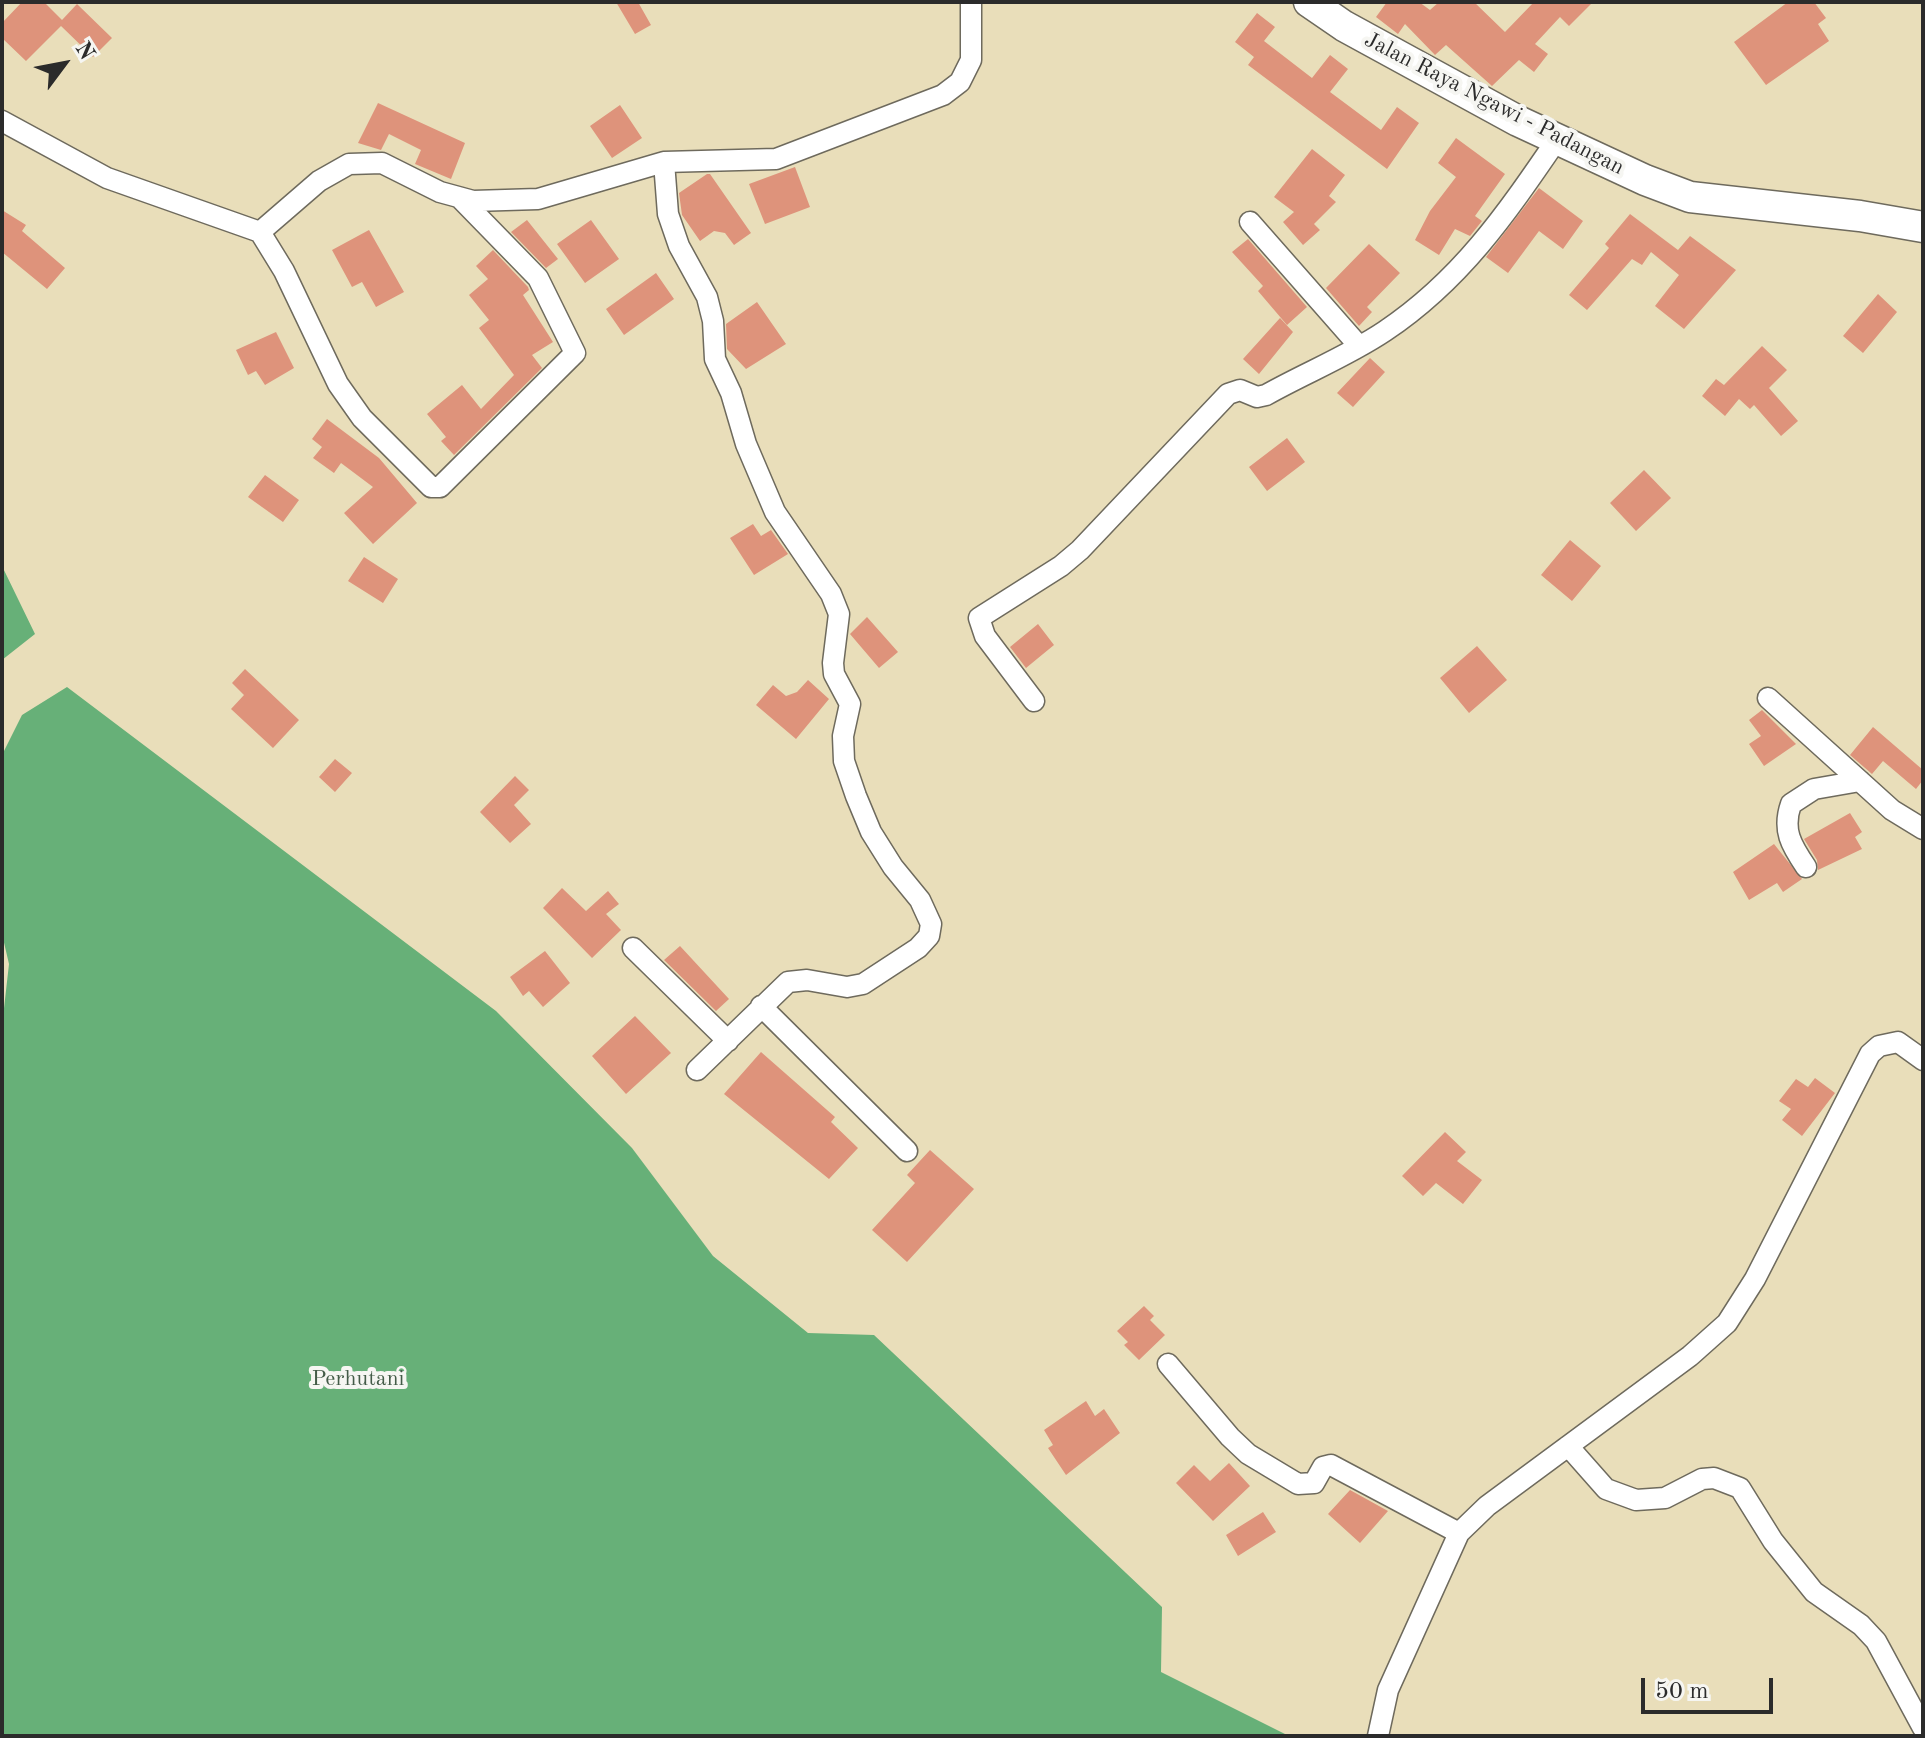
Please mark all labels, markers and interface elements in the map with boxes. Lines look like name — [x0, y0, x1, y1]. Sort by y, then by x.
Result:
north arrow — [24, 24, 104, 104]
street label: Jalan Raya Ngawi - Padangan — [1360, 27, 1628, 181]
text: N — [71, 38, 98, 64]
park label: Perhutani — [311, 1366, 405, 1392]
scale bar — [1645, 1662, 1777, 1712]
text: 50 m — [1655, 1680, 1709, 1704]

